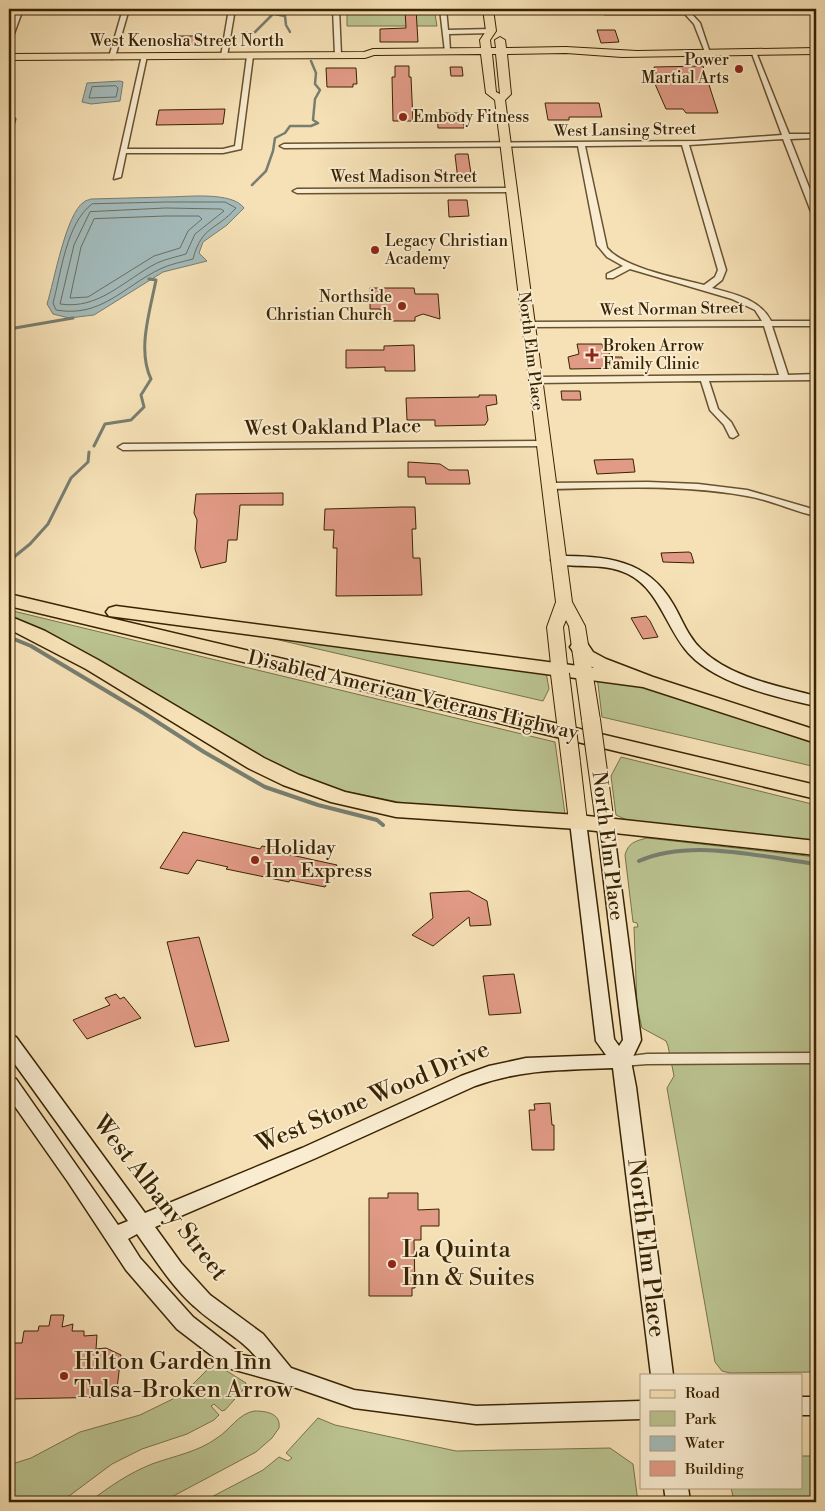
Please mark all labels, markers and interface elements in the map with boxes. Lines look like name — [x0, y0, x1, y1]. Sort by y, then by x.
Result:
street label: West Kenosha Street North — [89, 31, 284, 51]
place label: Power Martial Arts — [641, 50, 729, 88]
marker: Power Martial Arts — [733, 63, 745, 75]
place label: Embody Fitness — [413, 107, 529, 127]
marker: Embody Fitness — [397, 111, 409, 123]
street label: West Lansing Street — [552, 119, 697, 141]
street label: West Madison Street — [330, 167, 478, 187]
place label: Legacy Christian Academy — [384, 231, 508, 269]
marker: Legacy Christian Academy — [369, 244, 381, 256]
place label: Northside Christian Church — [266, 287, 392, 325]
street label: North Elm Place — [514, 290, 548, 412]
street label: West Norman Street — [599, 298, 744, 320]
marker: Northside Christian Church — [396, 300, 408, 312]
place label: Broken Arrow Family Clinic — [602, 336, 705, 374]
marker: Broken Arrow Family Clinic — [585, 348, 599, 362]
street label: West Oakland Place — [243, 414, 422, 442]
street label: Disabled American Veterans Highway — [245, 646, 581, 746]
street label: North Elm Place — [585, 770, 629, 922]
place label: Holiday Inn Express — [265, 836, 372, 884]
marker: Holiday Inn Express — [249, 854, 261, 866]
street label: West Stone Wood Drive — [251, 1034, 494, 1160]
street label: West Albany Street — [85, 1108, 234, 1287]
street label: North Elm Place — [620, 1157, 672, 1339]
place label: La Quinta Inn & Suites — [402, 1235, 535, 1293]
marker: La Quinta Inn & Suites — [386, 1258, 398, 1270]
place label: Hilton Garden Inn Tulsa-Broken Arrow — [74, 1347, 294, 1405]
marker: Hilton Garden Inn Tulsa-Broken Arrow — [58, 1370, 70, 1382]
legend — [640, 1374, 802, 1488]
text: Road — [685, 1384, 720, 1403]
text: Park — [685, 1410, 717, 1429]
text: Water — [684, 1434, 725, 1453]
text: Building — [684, 1460, 744, 1479]

